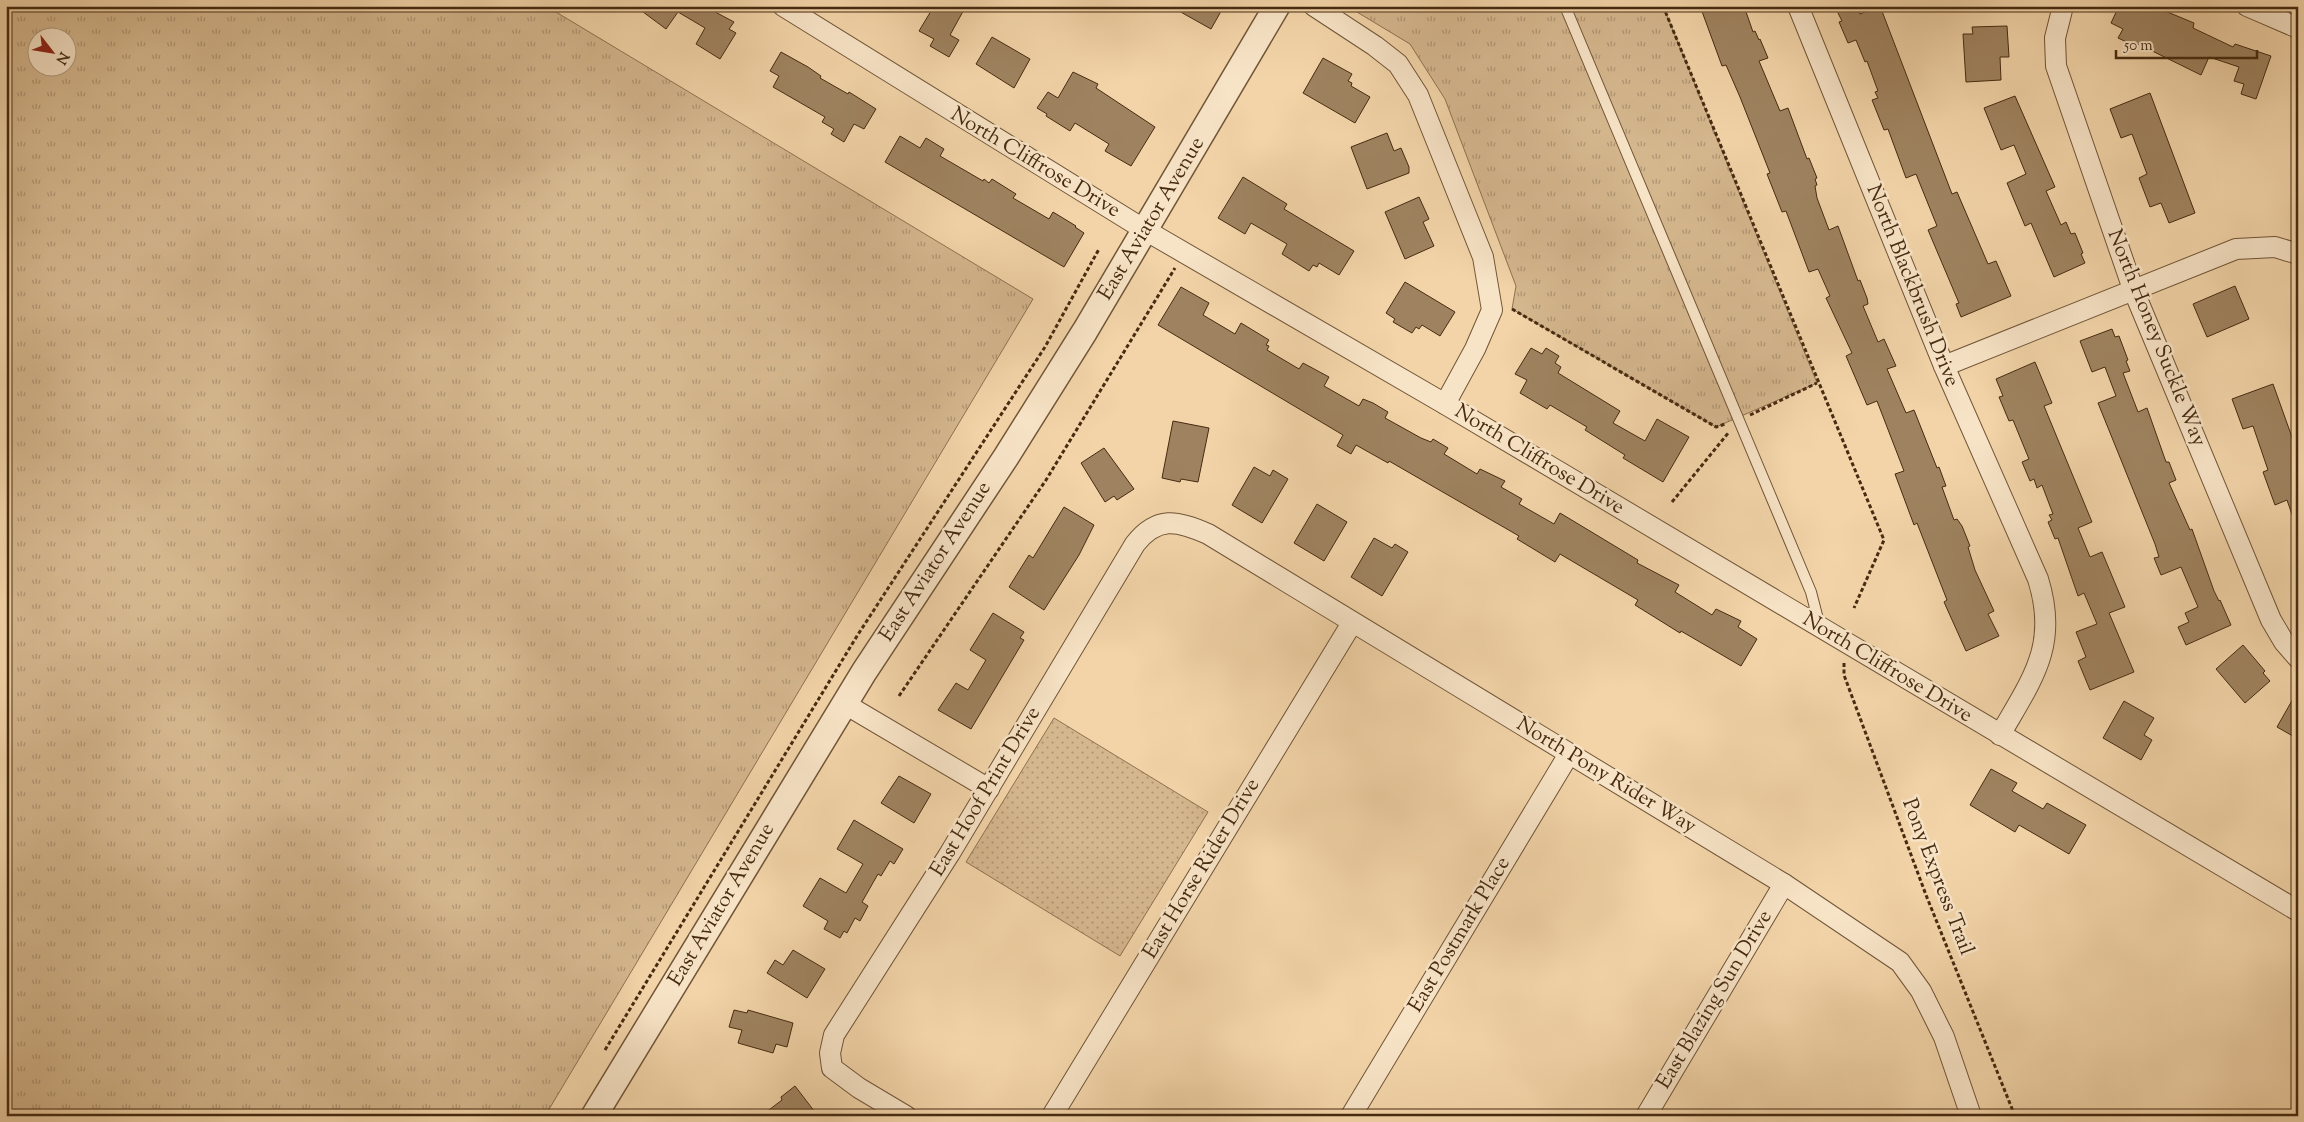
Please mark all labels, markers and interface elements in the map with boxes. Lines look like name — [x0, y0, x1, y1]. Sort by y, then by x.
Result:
north arrow — [28, 28, 78, 78]
scale bar — [2116, 28, 2258, 60]
text: 50 m — [2123, 36, 2153, 57]
text: N — [50, 48, 73, 68]
street label: North Cliffrose Drive — [944, 100, 1126, 226]
street label: East Aviator Avenue — [1091, 132, 1213, 306]
street label: North Blackbrush Drive — [1858, 180, 1966, 392]
street label: North Honey Suckle Way — [2099, 225, 2214, 452]
street label: North Cliffrose Drive — [1448, 397, 1630, 523]
street label: East Aviator Avenue — [873, 476, 999, 648]
street label: North Cliffrose Drive — [1796, 605, 1978, 731]
street label: East Hoof Print Drive — [923, 701, 1049, 883]
street label: North Pony Rider Way — [1510, 710, 1702, 842]
street label: East Horse Rider Drive — [1136, 773, 1268, 965]
street label: Pony Express Trail — [1893, 794, 1981, 960]
street label: East Aviator Avenue — [661, 818, 783, 992]
street label: East Postmark Place — [1402, 851, 1518, 1019]
street label: East Blazing Sun Drive — [1650, 905, 1780, 1095]

